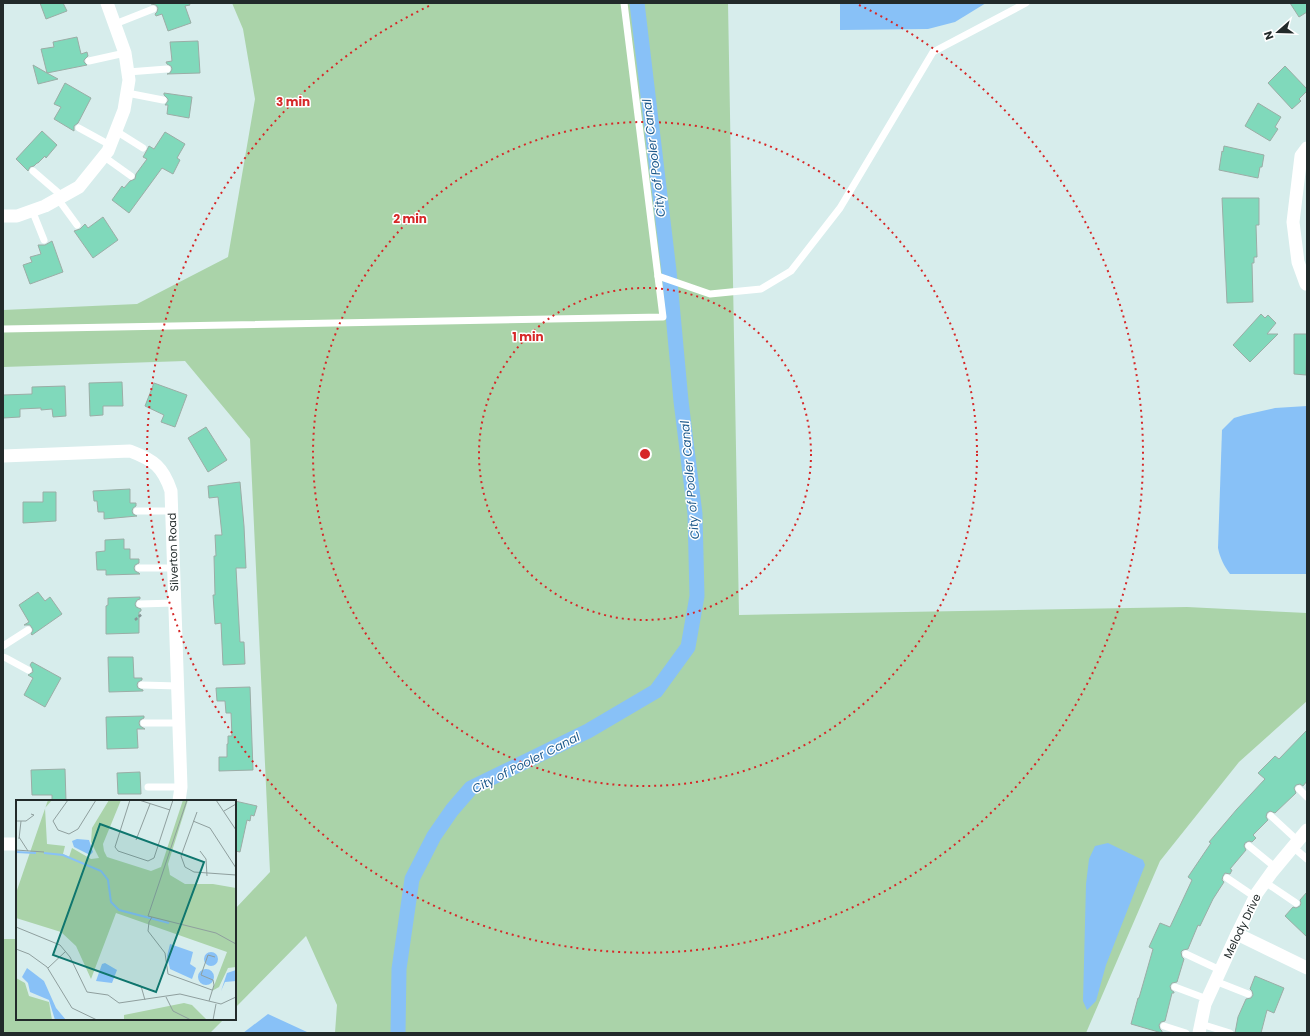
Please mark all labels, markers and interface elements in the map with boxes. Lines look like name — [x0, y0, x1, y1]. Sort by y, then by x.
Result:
north arrow — [1258, 12, 1298, 52]
text: N — [1260, 29, 1278, 42]
text: 3 min — [276, 93, 310, 110]
water label: City of Pooler Canal — [638, 98, 669, 218]
text: 2 min — [393, 210, 427, 227]
text: 1 min — [512, 328, 544, 345]
water label: City of Pooler Canal — [676, 420, 703, 540]
centre of rings — [638, 447, 652, 461]
street label: Silverton Road — [164, 512, 182, 592]
water label: City of Pooler Canal — [469, 728, 583, 797]
inset map — [16, 800, 236, 1020]
street label: Melody Drive — [1219, 891, 1265, 961]

